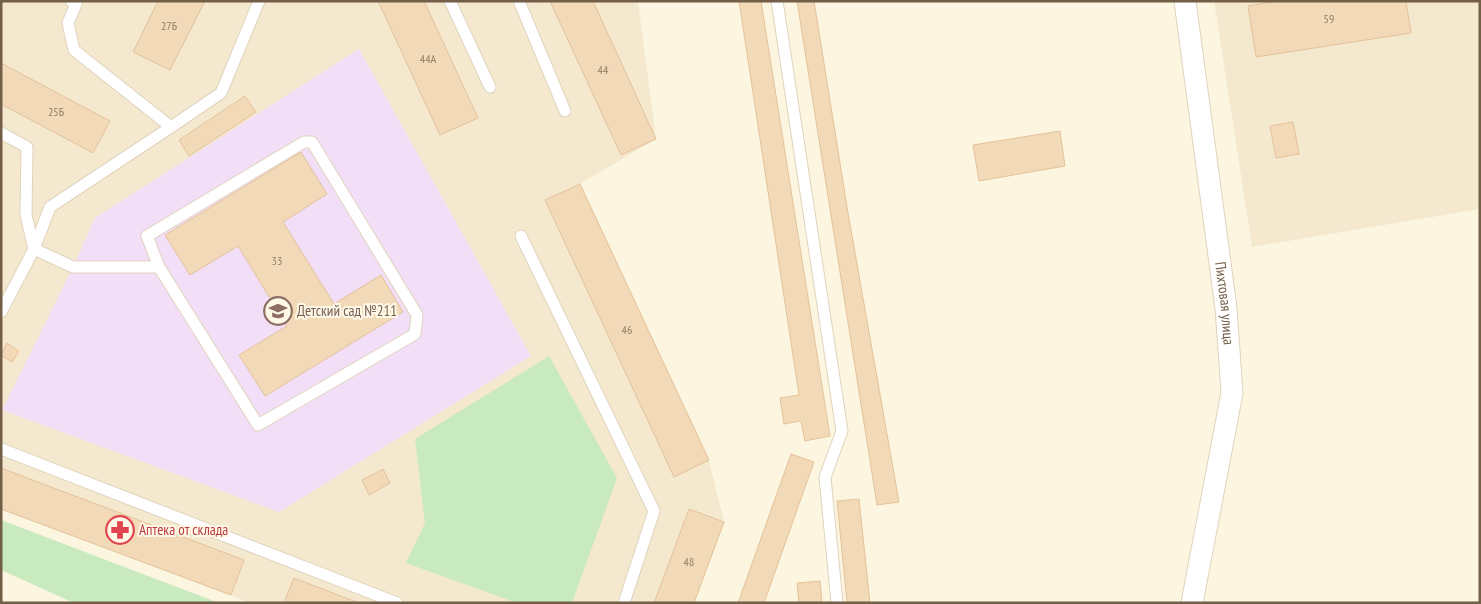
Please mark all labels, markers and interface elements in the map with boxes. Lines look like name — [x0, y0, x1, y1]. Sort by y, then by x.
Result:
house number: 59 — [1324, 11, 1334, 26]
house number: 27Б — [161, 18, 177, 33]
house number: 44А — [420, 51, 437, 66]
house number: 44 — [598, 62, 609, 77]
house number: 25Б — [48, 104, 64, 119]
house number: 33 — [272, 253, 282, 268]
street label: Пихтовая улица — [1211, 261, 1239, 346]
school or university icon: Детский сад №211 — [263, 296, 293, 326]
place label: Детский сад №211 — [297, 301, 397, 320]
house number: 46 — [622, 322, 632, 337]
pharmacy icon: Аптека от склада — [105, 515, 135, 545]
place label: Аптека от склада — [139, 520, 228, 539]
house number: 48 — [684, 554, 694, 569]

